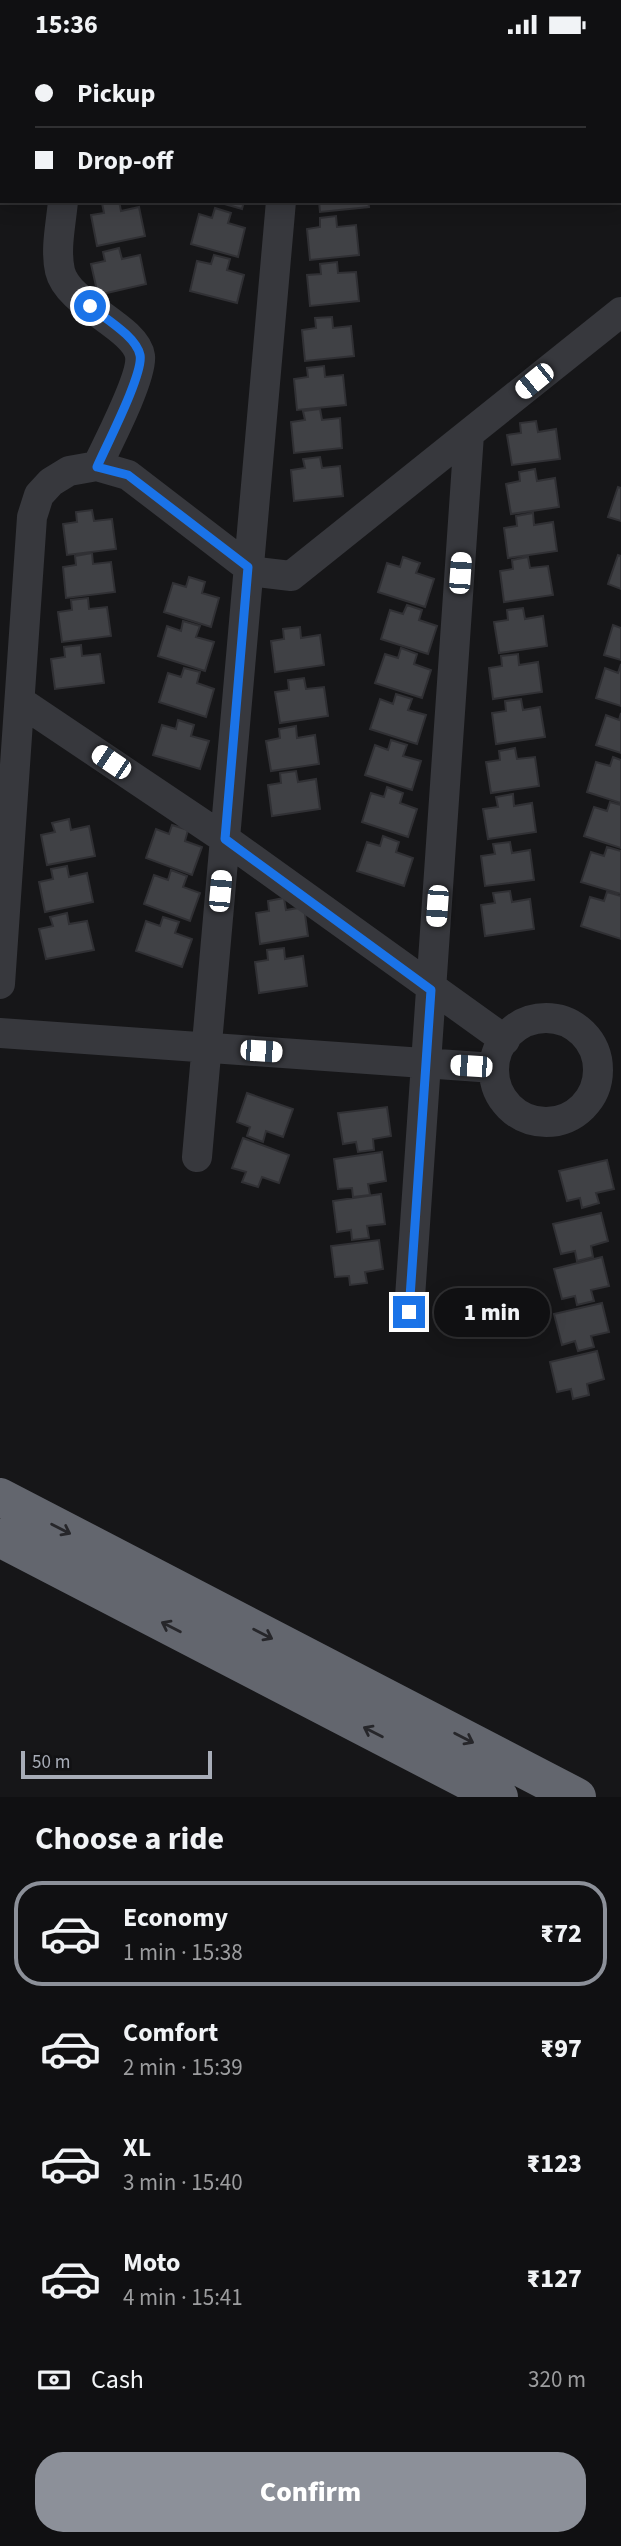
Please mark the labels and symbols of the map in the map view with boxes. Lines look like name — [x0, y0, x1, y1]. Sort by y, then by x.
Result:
route start — [74, 290, 106, 322]
car — [512, 360, 557, 402]
car — [449, 551, 472, 595]
car — [88, 742, 135, 782]
car — [208, 869, 233, 913]
car — [426, 884, 449, 928]
car — [240, 1039, 283, 1063]
car — [450, 1054, 493, 1078]
callout: 1 min — [434, 1287, 549, 1337]
route end — [393, 1296, 425, 1328]
one-way arrow — [50, 1522, 70, 1536]
one-way arrow — [161, 1619, 182, 1633]
one-way arrow — [252, 1627, 272, 1641]
one-way arrow — [363, 1724, 384, 1738]
one-way arrow — [454, 1732, 474, 1746]
scale bar — [21, 1748, 212, 1780]

